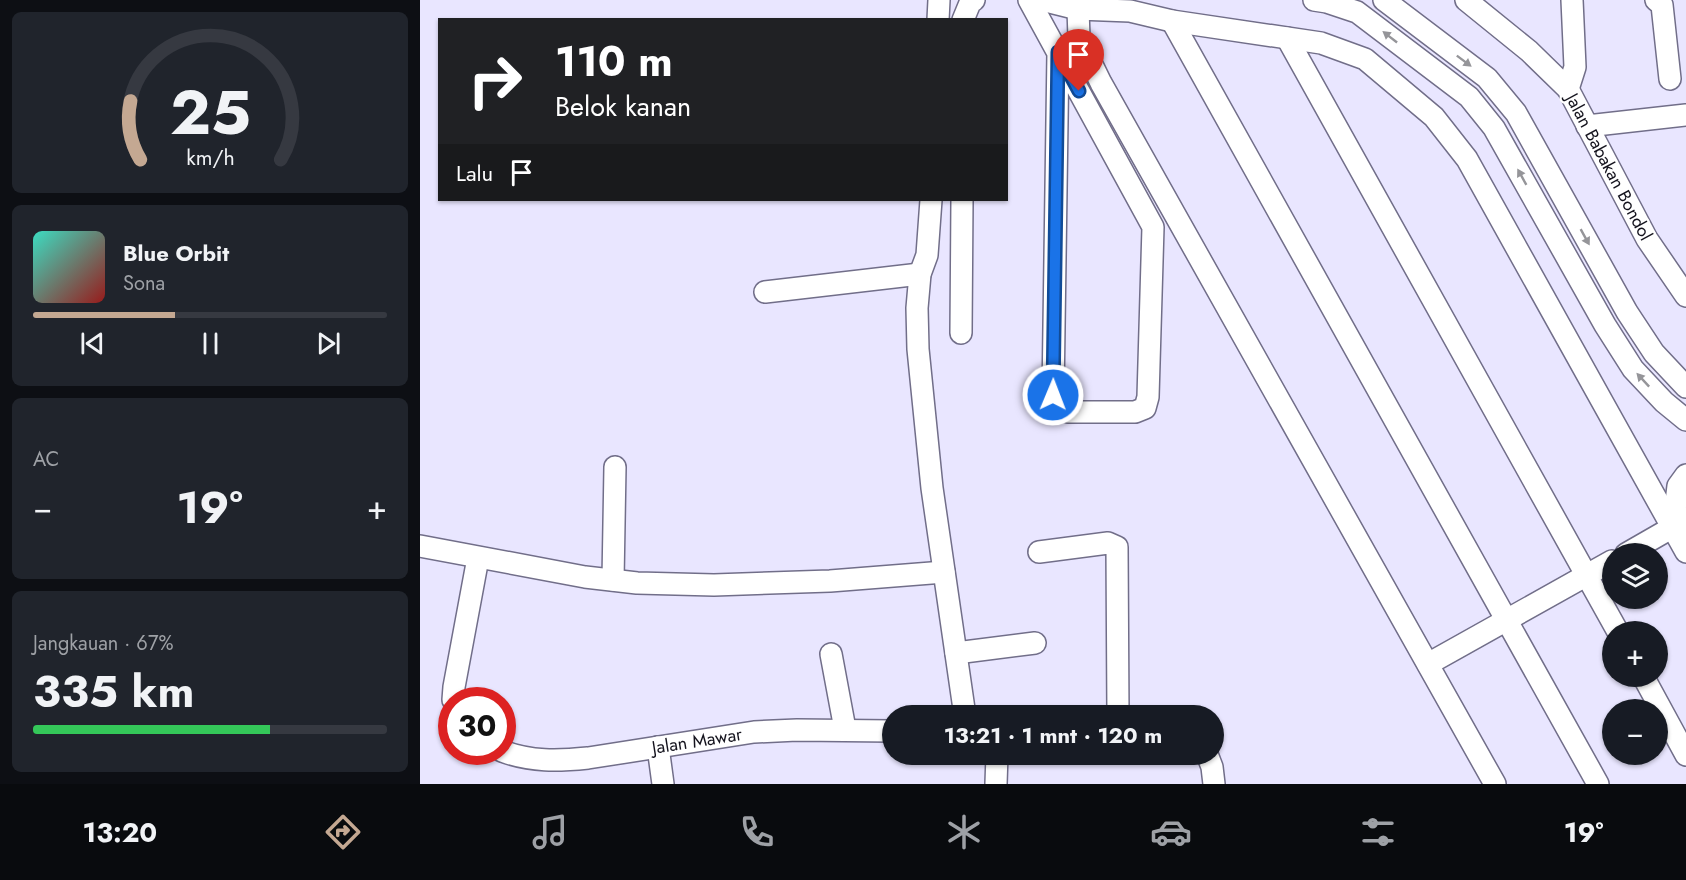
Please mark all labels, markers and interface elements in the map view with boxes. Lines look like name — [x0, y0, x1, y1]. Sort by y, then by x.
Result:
pin — [1053, 29, 1104, 91]
text: 110 m — [555, 31, 673, 92]
one-way arrow — [1383, 31, 1399, 43]
icon: arrive — [1062, 38, 1095, 71]
icon: right — [456, 42, 534, 120]
one-way arrow — [1455, 55, 1471, 67]
text: 25 — [169, 67, 251, 157]
text: Belok kanan — [555, 87, 691, 126]
street label: Jalan Babakan Bondol — [1558, 87, 1659, 245]
text: km/h — [186, 142, 234, 173]
icon: arrive — [505, 156, 538, 189]
text: Lalu — [456, 157, 493, 189]
one-way arrow — [1517, 168, 1527, 185]
one-way arrow — [1580, 229, 1590, 246]
text: Blue Orbit — [123, 237, 229, 269]
text: Sona — [123, 269, 165, 298]
icon: previous — [76, 327, 109, 360]
icon: pause — [194, 327, 227, 360]
icon: next — [312, 327, 345, 360]
position arrow — [1021, 363, 1085, 427]
one-way arrow — [1637, 373, 1650, 388]
text: AC — [33, 445, 59, 474]
text: 19° — [176, 475, 243, 540]
text: − — [33, 484, 52, 531]
text: + — [367, 484, 387, 531]
map controls — [1602, 543, 1668, 765]
button: layers — [1602, 543, 1668, 609]
button: + — [1602, 621, 1668, 687]
text: Jangkauan · 67% — [33, 629, 173, 658]
text: 335 km — [33, 659, 194, 724]
speed limit sign: 30 — [438, 687, 516, 765]
button: − — [1602, 699, 1668, 765]
text: 13:21 · 1 mnt · 120 m — [944, 719, 1162, 751]
street label: Jalan Mawar — [648, 721, 745, 761]
icon: directions — [322, 811, 364, 853]
icon: music — [529, 811, 571, 853]
icon: phone — [736, 811, 778, 853]
icon: climate — [943, 811, 985, 853]
icon: car — [1150, 811, 1192, 853]
icon: filters — [1357, 811, 1399, 853]
text: 13:20 — [82, 813, 157, 852]
text: 19° — [1564, 813, 1604, 852]

